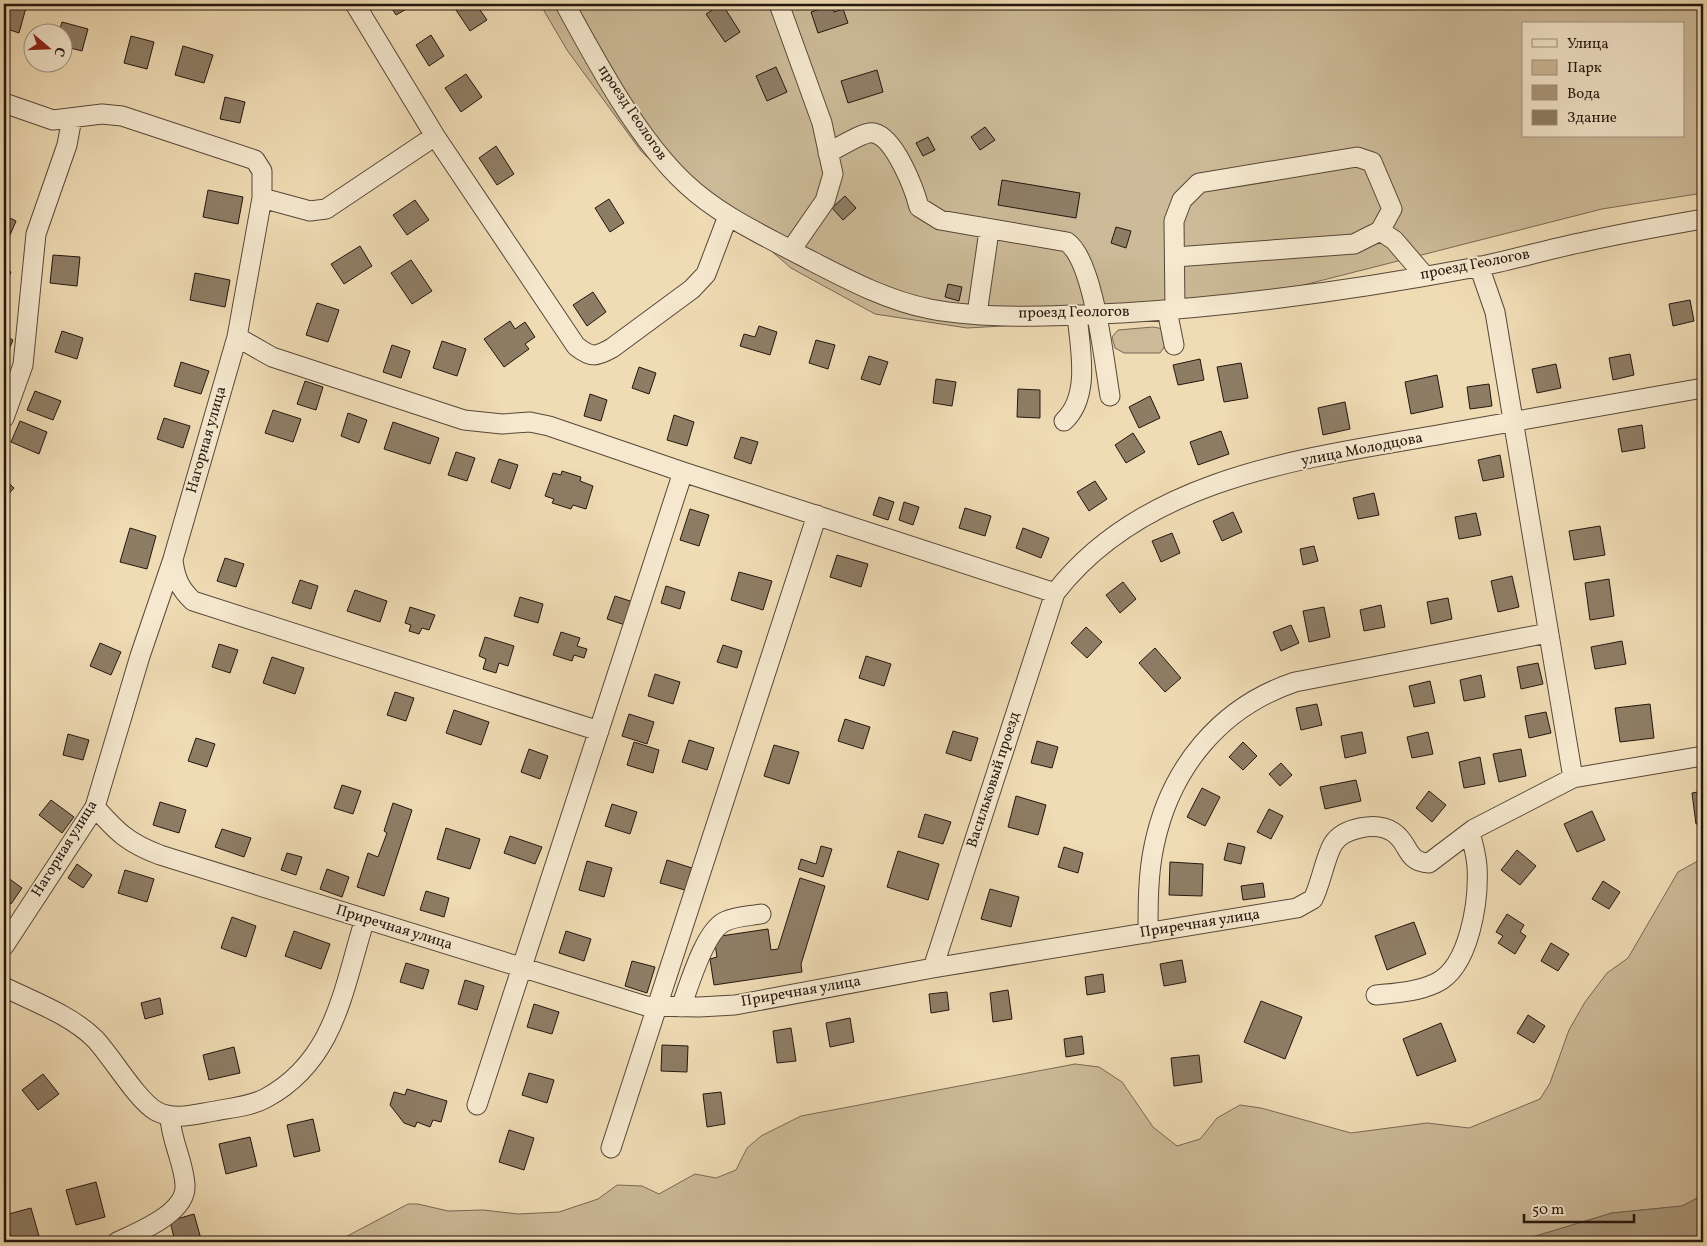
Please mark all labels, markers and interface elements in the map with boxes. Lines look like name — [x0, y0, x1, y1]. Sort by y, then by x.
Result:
north arrow — [22, 22, 72, 72]
legend — [1522, 22, 1684, 138]
text: Улица — [1567, 34, 1609, 55]
text: С — [48, 44, 69, 59]
text: Парк — [1567, 58, 1602, 79]
street label: проезд Геологов — [592, 61, 672, 165]
text: Вода — [1567, 84, 1600, 105]
text: Здание — [1567, 108, 1617, 129]
street label: проезд Геологов — [1419, 244, 1531, 286]
street label: проезд Геологов — [1018, 302, 1130, 324]
street label: Нагорная улица — [182, 384, 232, 496]
street label: улица Молодцова — [1299, 428, 1425, 472]
street label: Васильковый проезд — [962, 709, 1026, 851]
street label: Нагорная улица — [27, 797, 103, 901]
street label: Приречная улица — [333, 900, 455, 956]
street label: Приречная улица — [1138, 904, 1262, 944]
street label: Приречная улица — [739, 971, 863, 1013]
scale bar — [1524, 1191, 1634, 1223]
text: 50 m — [1532, 1200, 1564, 1221]

